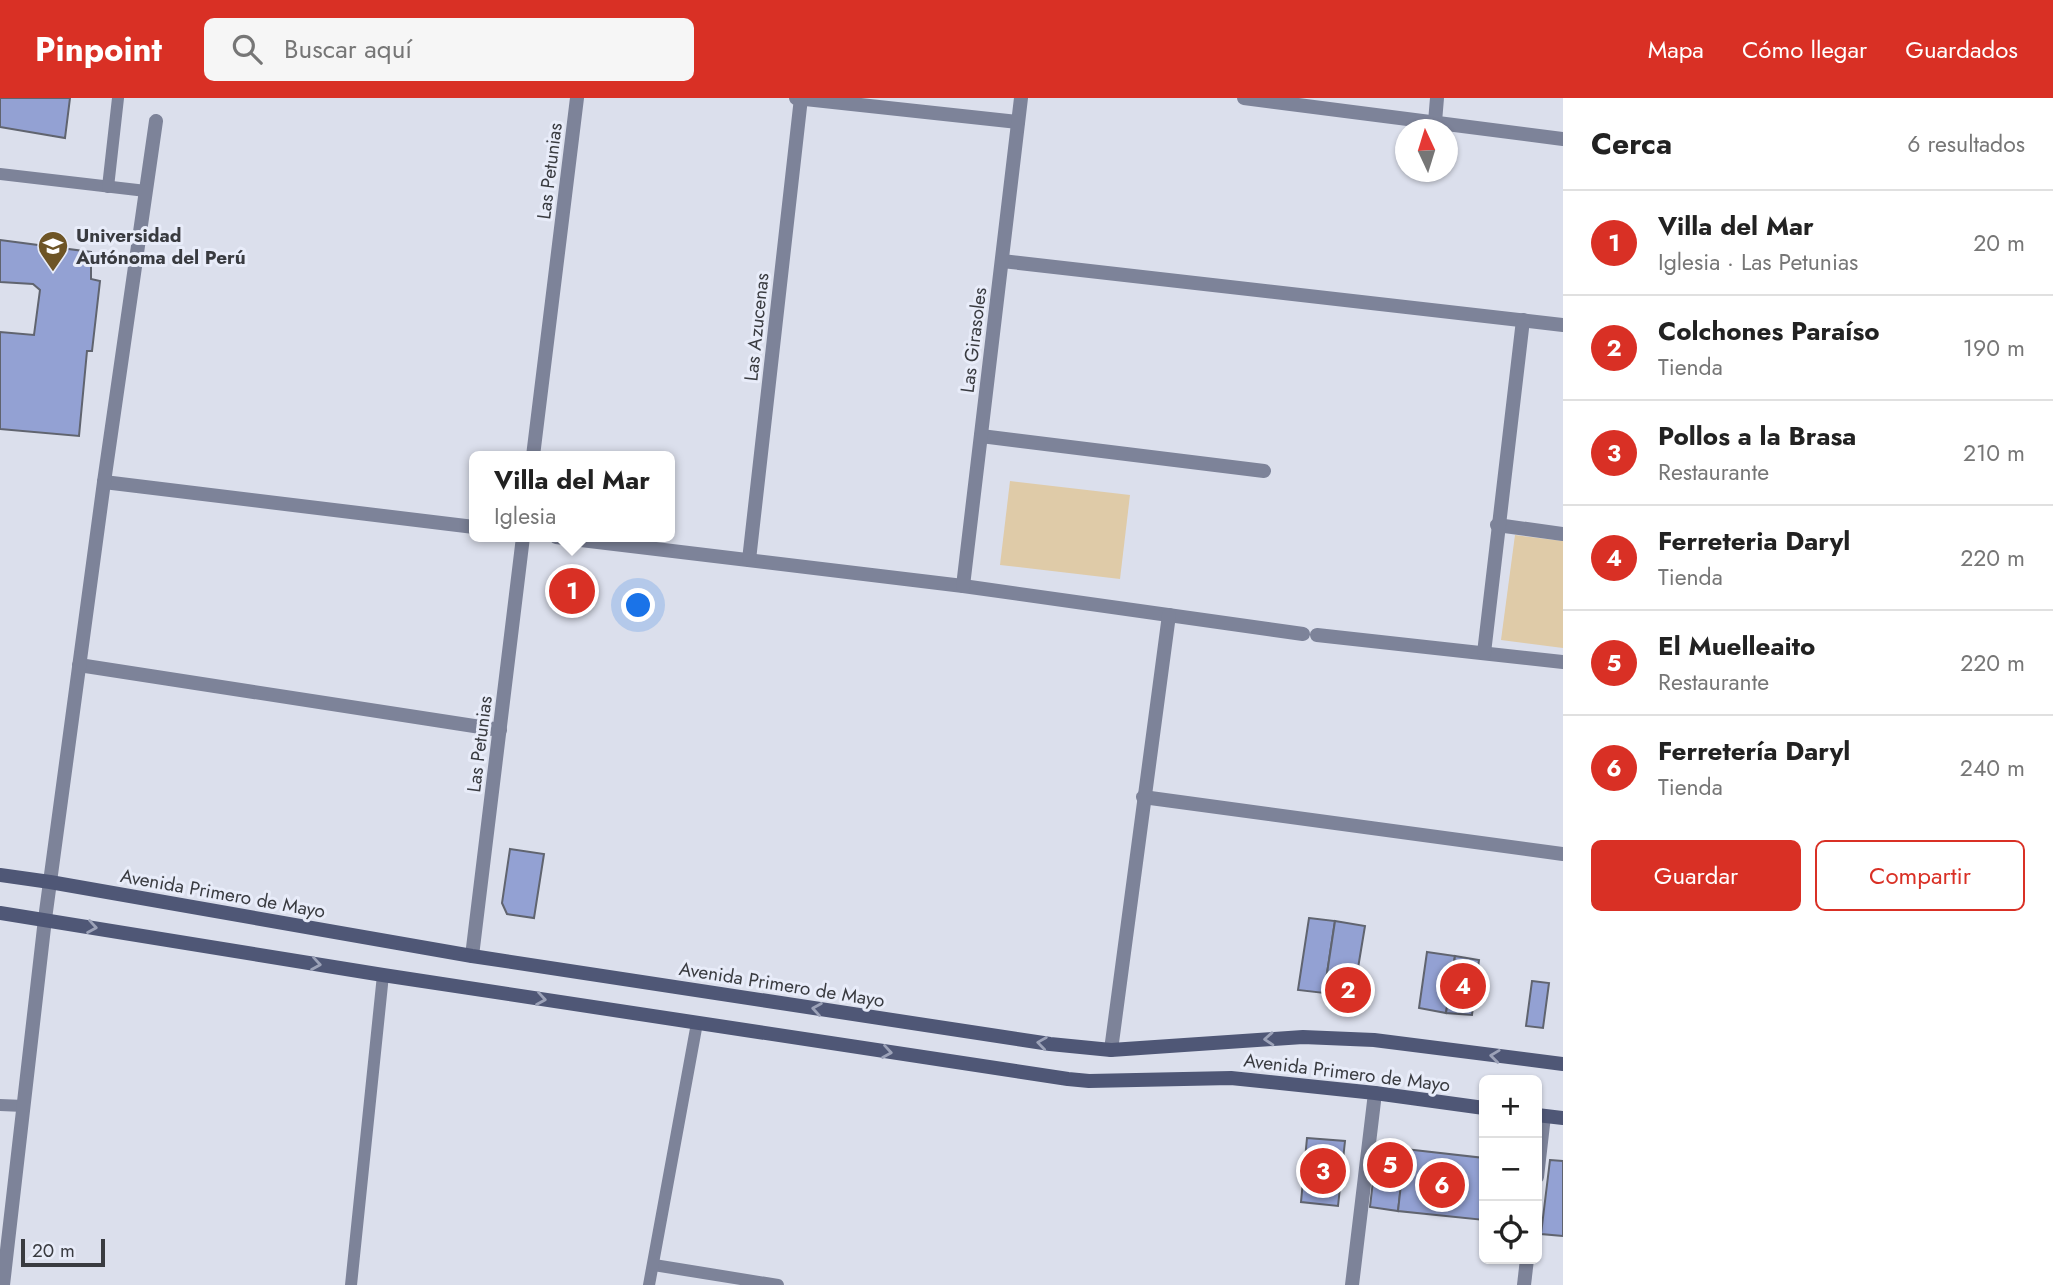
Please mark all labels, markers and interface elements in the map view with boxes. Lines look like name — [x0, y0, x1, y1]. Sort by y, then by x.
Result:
search box — [204, 18, 694, 81]
text: Pinpoint — [35, 26, 162, 73]
icon: search — [228, 30, 266, 68]
text: Buscar aquí — [284, 30, 412, 68]
text: Mapa — [1648, 32, 1704, 67]
text: Cómo llegar — [1742, 32, 1867, 67]
text: Guardados — [1905, 32, 2018, 67]
north arrow — [1395, 119, 1458, 182]
street label: Las Petunias — [530, 121, 569, 221]
text: Cerca — [1591, 122, 1672, 165]
text: 6 resultados — [1907, 127, 2025, 161]
text: Villa del Mar — [1658, 207, 1814, 245]
place label: Universidad Autónoma del Perú — [75, 222, 246, 271]
text: 1 — [1608, 226, 1620, 260]
text: 20 m — [1973, 226, 2025, 260]
school or university icon: Universidad Autónoma del Perú — [36, 229, 70, 273]
text: Iglesia · Las Petunias — [1658, 245, 1858, 279]
street label: Las Azucenas — [737, 271, 776, 383]
street label: Las Girasoles — [954, 285, 993, 394]
text: Colchones Paraíso — [1658, 312, 1880, 350]
text: 2 — [1606, 331, 1622, 365]
text: 190 m — [1963, 331, 2025, 365]
text: Tienda — [1658, 350, 1723, 384]
text: Pollos a la Brasa — [1658, 417, 1856, 455]
text: 3 — [1607, 436, 1621, 470]
text: 210 m — [1963, 436, 2025, 470]
popup — [469, 451, 675, 542]
text: Restaurante — [1658, 455, 1769, 489]
text: Villa del Mar — [494, 461, 650, 499]
text: Iglesia — [494, 499, 556, 533]
text: Ferreteria Daryl — [1658, 522, 1850, 560]
text: 4 — [1606, 541, 1622, 575]
text: 220 m — [1960, 541, 2025, 575]
text: Tienda — [1658, 560, 1723, 594]
pin: 1 — [549, 565, 595, 617]
your location — [621, 588, 655, 622]
text: El Muelleaito — [1658, 627, 1815, 665]
text: 5 — [1607, 646, 1621, 680]
text: 220 m — [1960, 646, 2025, 680]
text: Restaurante — [1658, 665, 1769, 699]
street label: Las Petunias — [460, 694, 499, 794]
text: Ferretería Daryl — [1658, 732, 1850, 770]
text: 6 — [1606, 751, 1622, 785]
text: 240 m — [1960, 751, 2025, 785]
text: Tienda — [1658, 770, 1723, 804]
button: Guardar — [1591, 840, 1801, 911]
button: Compartir — [1815, 840, 2025, 911]
street label: Avenida Primero de Mayo — [118, 862, 328, 925]
one-way arrow — [86, 919, 98, 934]
street label: Avenida Primero de Mayo — [677, 955, 887, 1014]
one-way arrow — [310, 956, 322, 971]
pin: 4 — [1440, 960, 1486, 1012]
pin: 2 — [1325, 964, 1371, 1016]
one-way arrow — [535, 991, 547, 1006]
one-way arrow — [811, 1002, 823, 1017]
one-way arrow — [1263, 1031, 1274, 1046]
one-way arrow — [1036, 1036, 1048, 1051]
one-way arrow — [881, 1044, 893, 1059]
street label: Avenida Primero de Mayo — [1242, 1046, 1452, 1099]
one-way arrow — [1489, 1048, 1501, 1063]
map controls — [1479, 1075, 1542, 1264]
button: + — [1479, 1075, 1542, 1138]
button: − — [1479, 1138, 1542, 1201]
pin: 5 — [1367, 1139, 1413, 1191]
pin: 3 — [1300, 1145, 1346, 1197]
pin: 6 — [1419, 1159, 1465, 1211]
button: locate — [1479, 1201, 1542, 1264]
scale bar — [21, 1236, 105, 1268]
text: 20 m — [32, 1237, 75, 1264]

